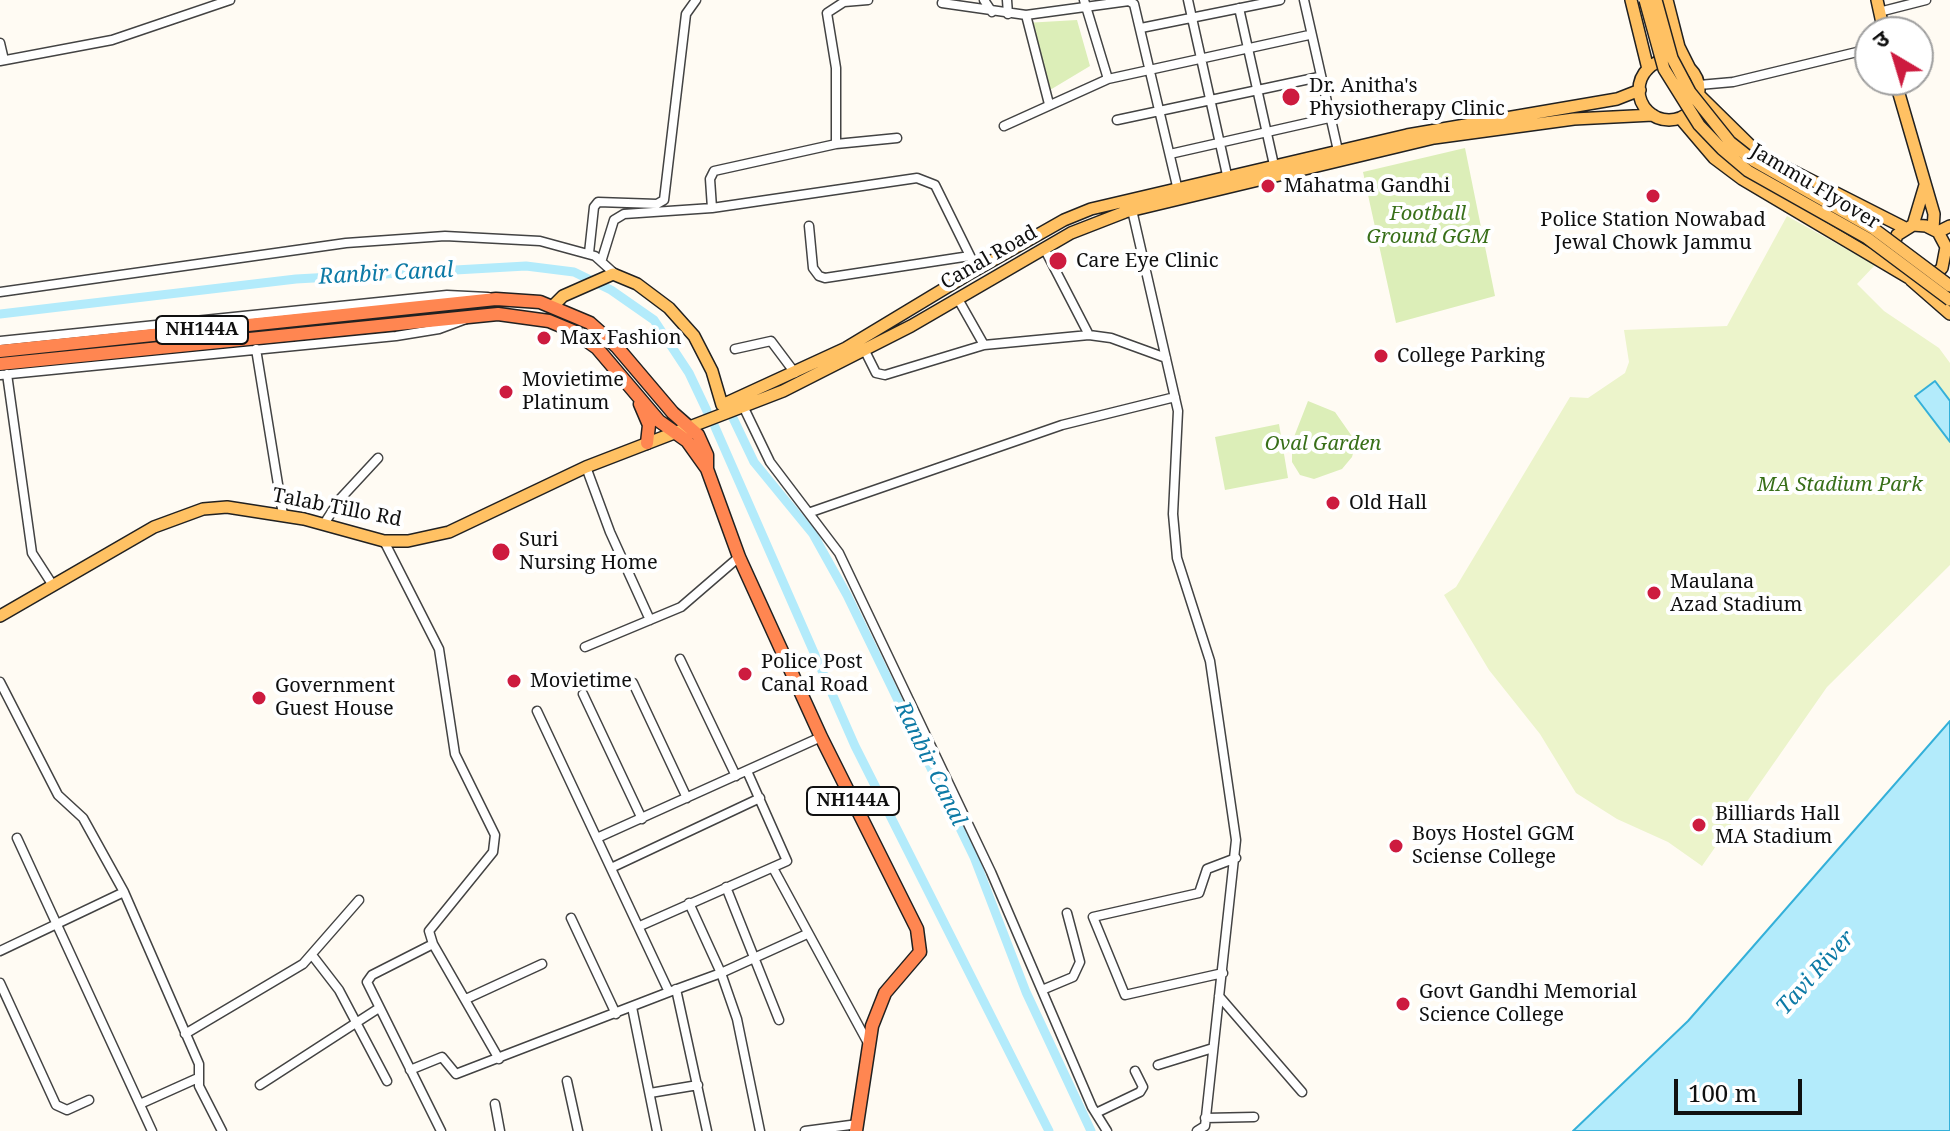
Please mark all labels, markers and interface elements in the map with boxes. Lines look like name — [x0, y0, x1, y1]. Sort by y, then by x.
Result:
north arrow — [1854, 16, 1934, 96]
text: उ — [1866, 23, 1895, 54]
place label: Dr. Anitha's Physiotherapy Clinic — [1309, 74, 1505, 121]
marker: Dr. Anitha's Physiotherapy Clinic — [1280, 86, 1302, 108]
street label: Jammu Flyover — [1746, 139, 1884, 235]
place label: Mahatma Gandhi — [1284, 174, 1450, 198]
marker: Mahatma Gandhi — [1259, 177, 1277, 195]
marker: Police Station Nowabad Jewal Chowk Jammu — [1644, 187, 1662, 205]
park label: Football Ground GGM — [1367, 202, 1489, 249]
place label: Police Station Nowabad Jewal Chowk Jammu — [1540, 208, 1766, 255]
street label: Canal Road — [937, 221, 1041, 295]
place label: Care Eye Clinic — [1076, 249, 1219, 273]
marker: Care Eye Clinic — [1047, 250, 1069, 272]
water label: Ranbir Canal — [318, 257, 454, 291]
road number: NH144A — [156, 316, 248, 344]
place label: Max Fashion — [560, 326, 682, 350]
marker: Max Fashion — [535, 329, 553, 347]
place label: College Parking — [1397, 344, 1545, 368]
marker: College Parking — [1372, 347, 1390, 365]
place label: Movietime Platinum — [522, 368, 624, 415]
marker: Movietime Platinum — [497, 383, 515, 401]
park label: Oval Garden — [1265, 432, 1381, 456]
park label: MA Stadium Park — [1757, 473, 1923, 497]
street label: Talab Tillo Rd — [270, 484, 404, 532]
place label: Old Hall — [1349, 491, 1427, 515]
marker: Old Hall — [1324, 494, 1342, 512]
place label: Suri Nursing Home — [519, 528, 658, 575]
marker: Suri Nursing Home — [490, 541, 512, 563]
place label: Maulana Azad Stadium — [1670, 570, 1803, 617]
marker: Maulana Azad Stadium — [1645, 584, 1663, 602]
place label: Police Post Canal Road — [761, 650, 868, 697]
marker: Police Post Canal Road — [736, 665, 754, 683]
place label: Movietime — [530, 669, 632, 693]
marker: Movietime — [505, 672, 523, 690]
place label: Government Guest House — [275, 674, 395, 721]
marker: Government Guest House — [250, 689, 268, 707]
water label: Ranbir Canal — [889, 698, 971, 830]
road number: NH144A — [807, 787, 899, 815]
place label: Billiards Hall MA Stadium — [1715, 802, 1840, 849]
marker: Billiards Hall MA Stadium — [1690, 816, 1708, 834]
place label: Boys Hostel GGM Sciense College — [1412, 822, 1575, 869]
marker: Boys Hostel GGM Sciense College — [1387, 837, 1405, 855]
water label: Tavi River — [1771, 925, 1861, 1021]
place label: Govt Gandhi Memorial Science College — [1419, 980, 1637, 1027]
marker: Govt Gandhi Memorial Science College — [1394, 995, 1412, 1013]
scale bar — [1678, 1063, 1806, 1113]
text: 100 m — [1688, 1076, 1757, 1109]

